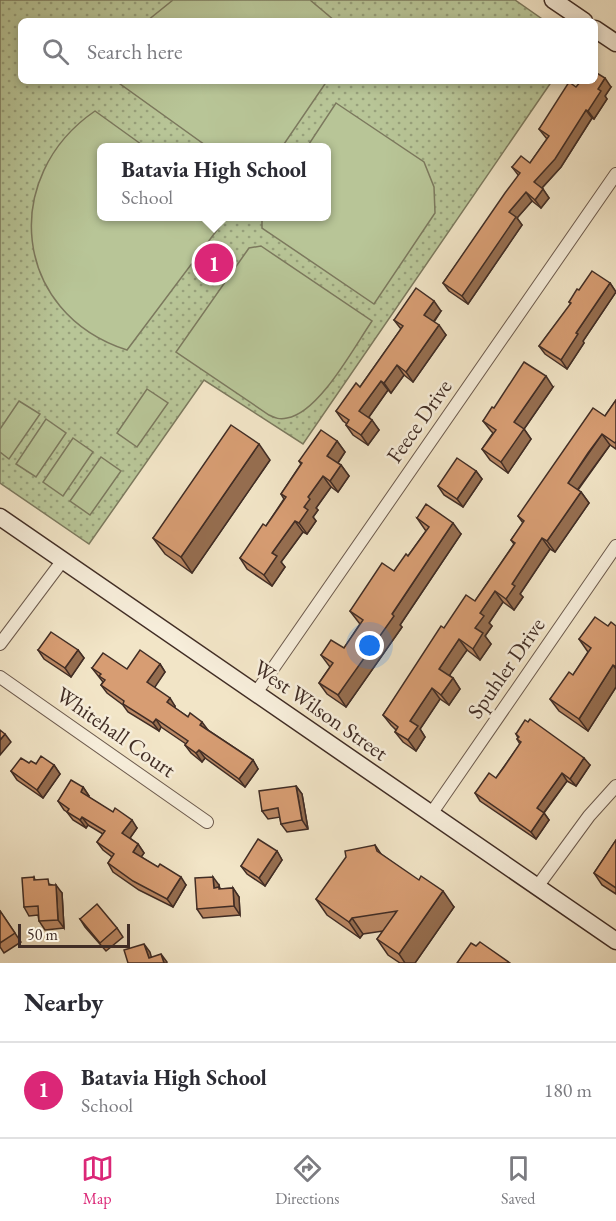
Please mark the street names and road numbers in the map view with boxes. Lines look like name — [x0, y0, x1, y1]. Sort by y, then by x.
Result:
street label: Feece Drive — [380, 373, 459, 469]
street label: Spuhler Drive — [461, 611, 552, 724]
street label: West Wilson Street — [248, 653, 394, 767]
street label: Whitehall Court — [50, 680, 182, 784]

